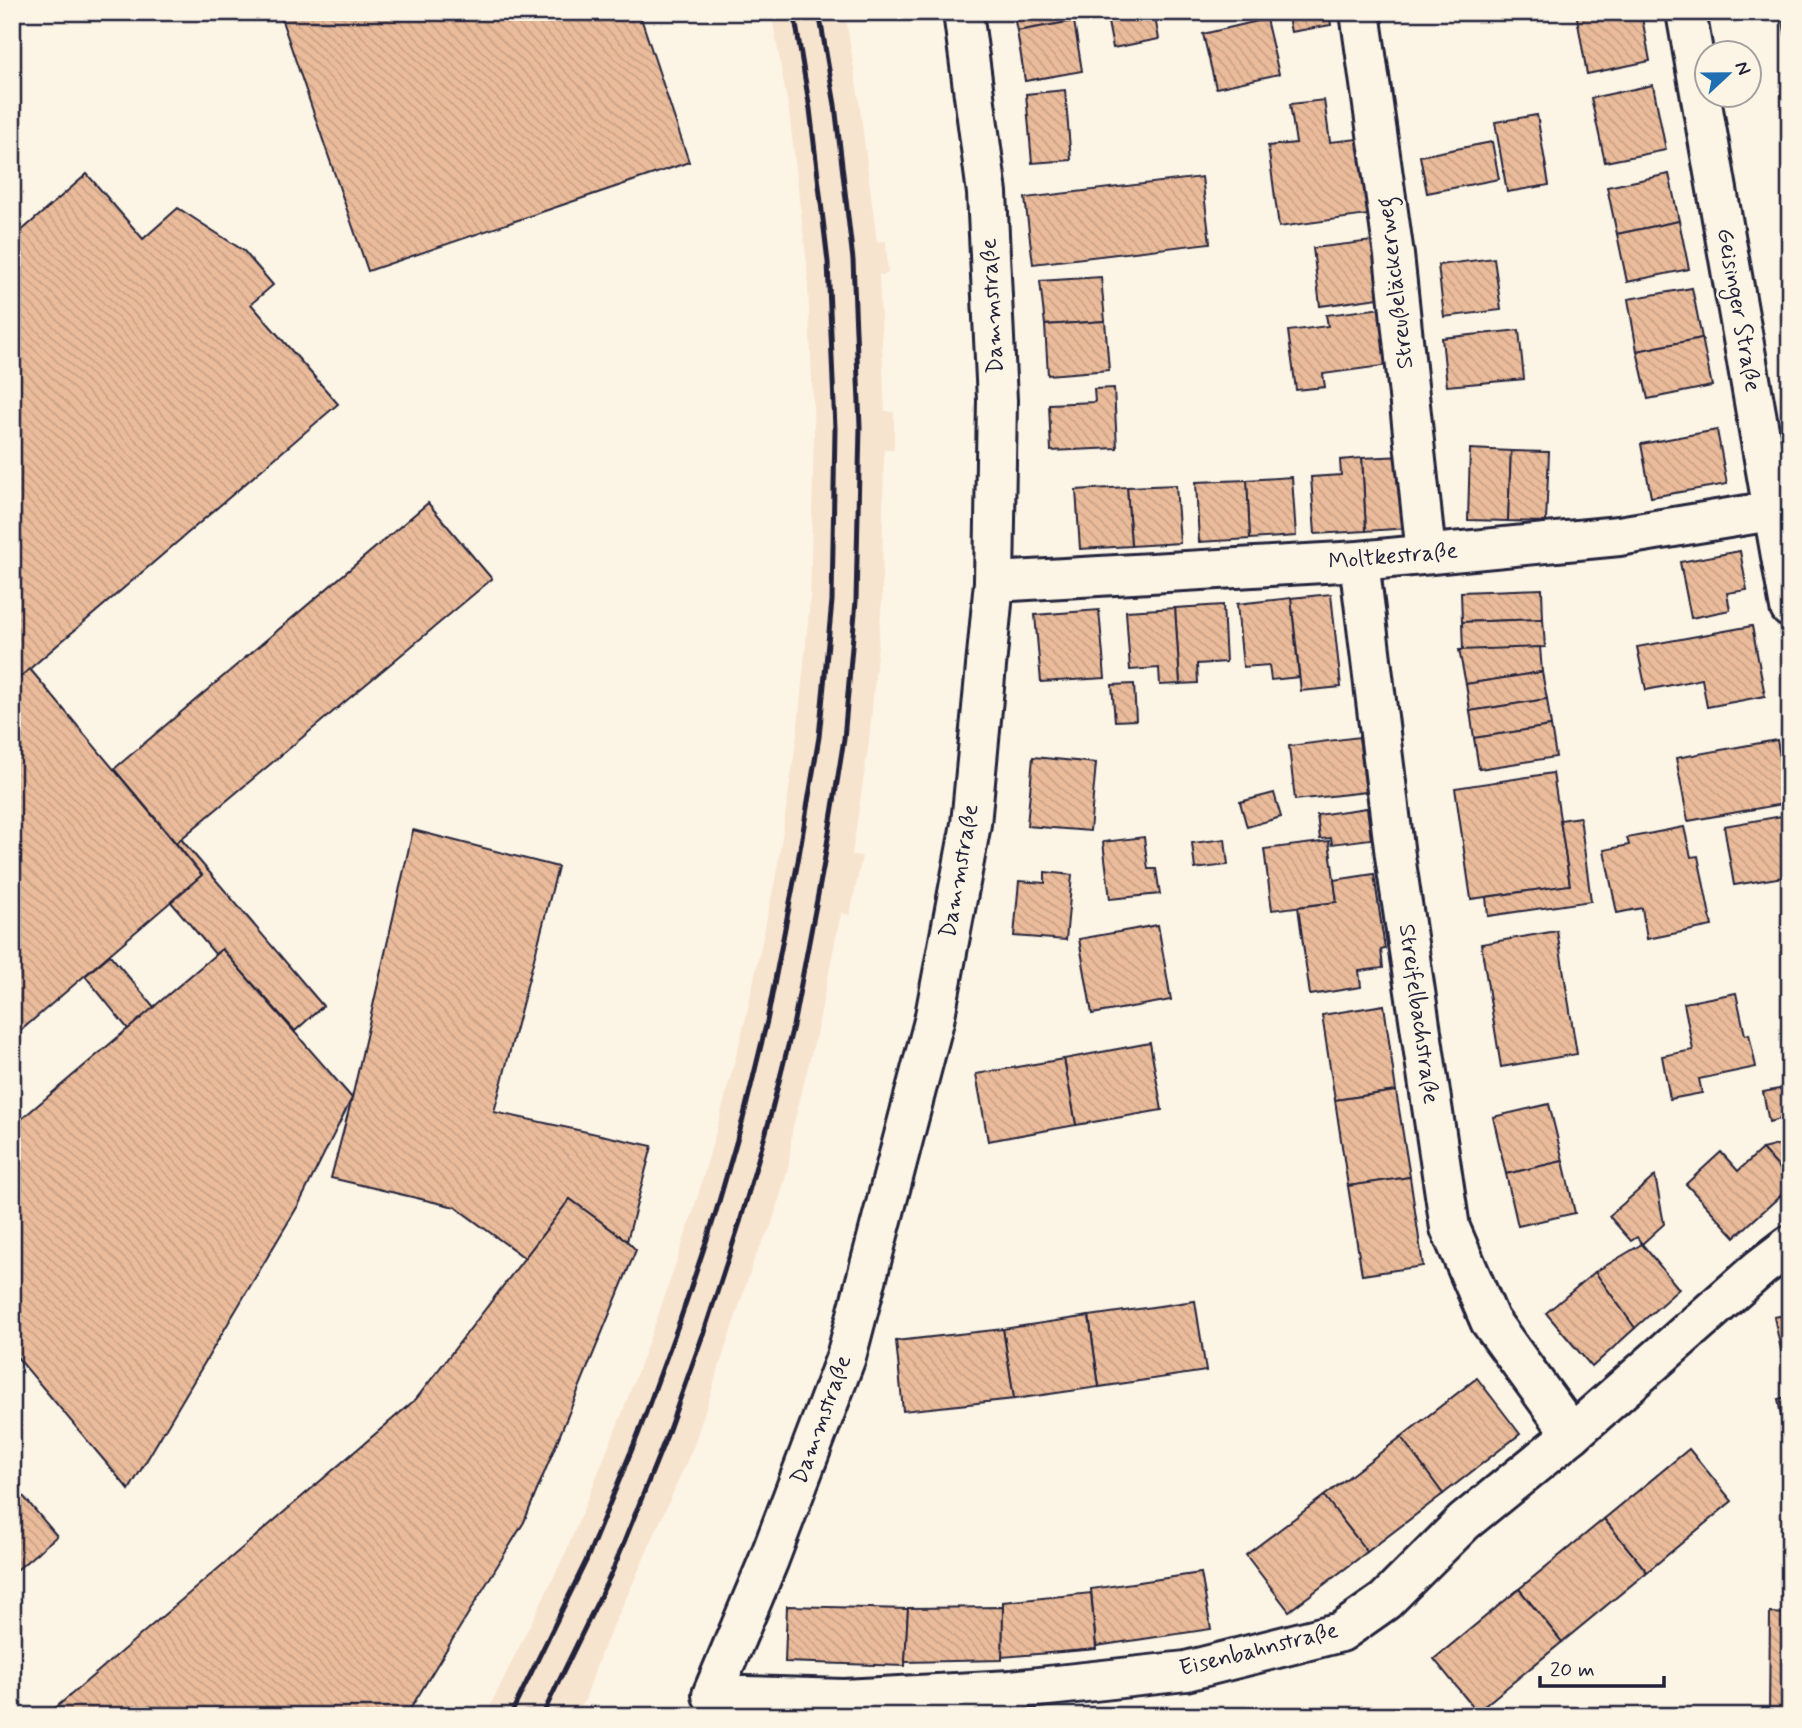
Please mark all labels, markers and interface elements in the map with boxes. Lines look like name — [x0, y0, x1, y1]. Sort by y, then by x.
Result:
north arrow — [1694, 38, 1764, 108]
text: N — [1728, 58, 1756, 79]
street label: Streußeläckerweg — [1371, 195, 1423, 371]
street label: Geisinger Straße — [1707, 226, 1767, 394]
street label: Dammstraße — [974, 238, 1012, 374]
street label: Moltkestraße — [1327, 536, 1459, 578]
street label: Dammstraße — [933, 802, 987, 940]
street label: Streifelbachstraße — [1391, 922, 1445, 1106]
street label: Dammstraße — [785, 1351, 859, 1489]
street label: Eisenbahnstraße — [1176, 1616, 1342, 1684]
scale bar — [1540, 1644, 1664, 1688]
text: 20 m — [1550, 1656, 1595, 1684]

